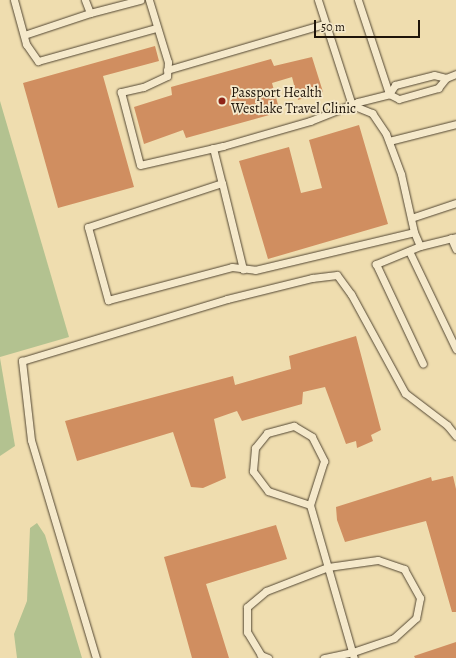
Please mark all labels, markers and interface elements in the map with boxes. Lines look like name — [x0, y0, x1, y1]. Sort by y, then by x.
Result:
scale bar — [316, 12, 422, 38]
text: 50 m — [321, 19, 345, 35]
place label: Passport Health Westlake Travel Clinic — [231, 85, 356, 118]
marker: Passport Health Westlake Travel Clinic — [216, 95, 228, 107]

